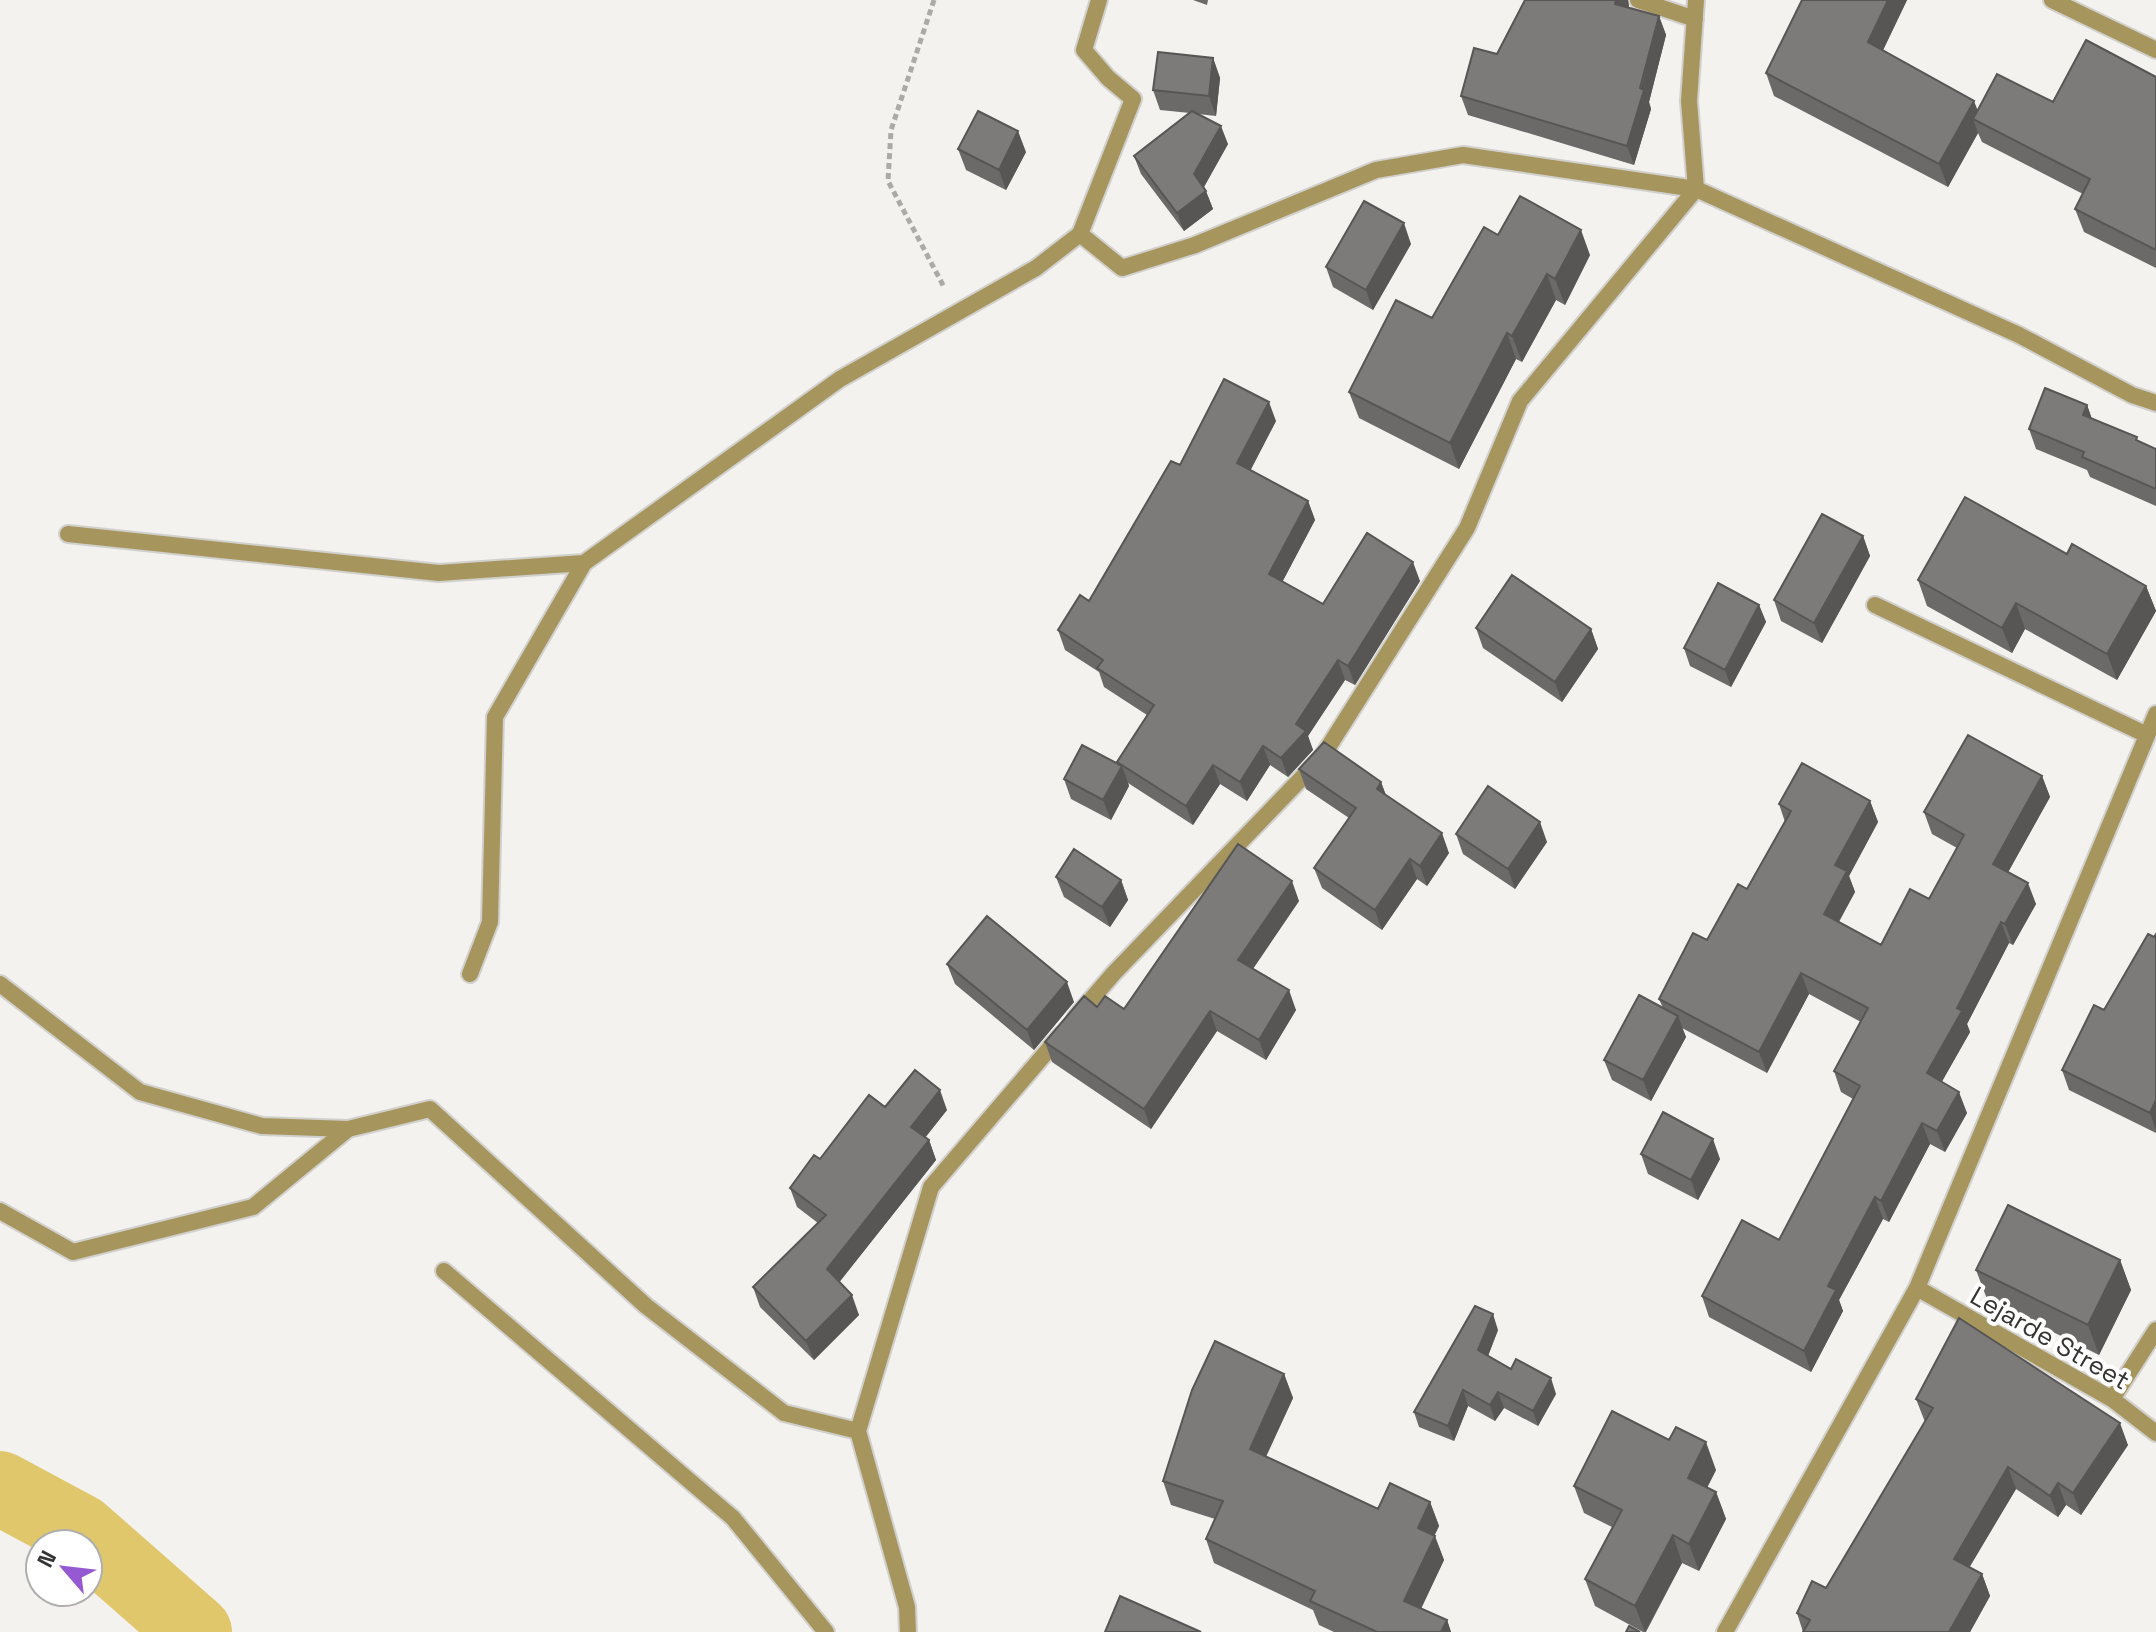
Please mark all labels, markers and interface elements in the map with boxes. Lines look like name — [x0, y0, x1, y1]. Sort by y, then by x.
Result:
street label: Lejarde Street — [1964, 1279, 2136, 1397]
north arrow — [24, 1528, 104, 1608]
text: N — [31, 1546, 62, 1572]

